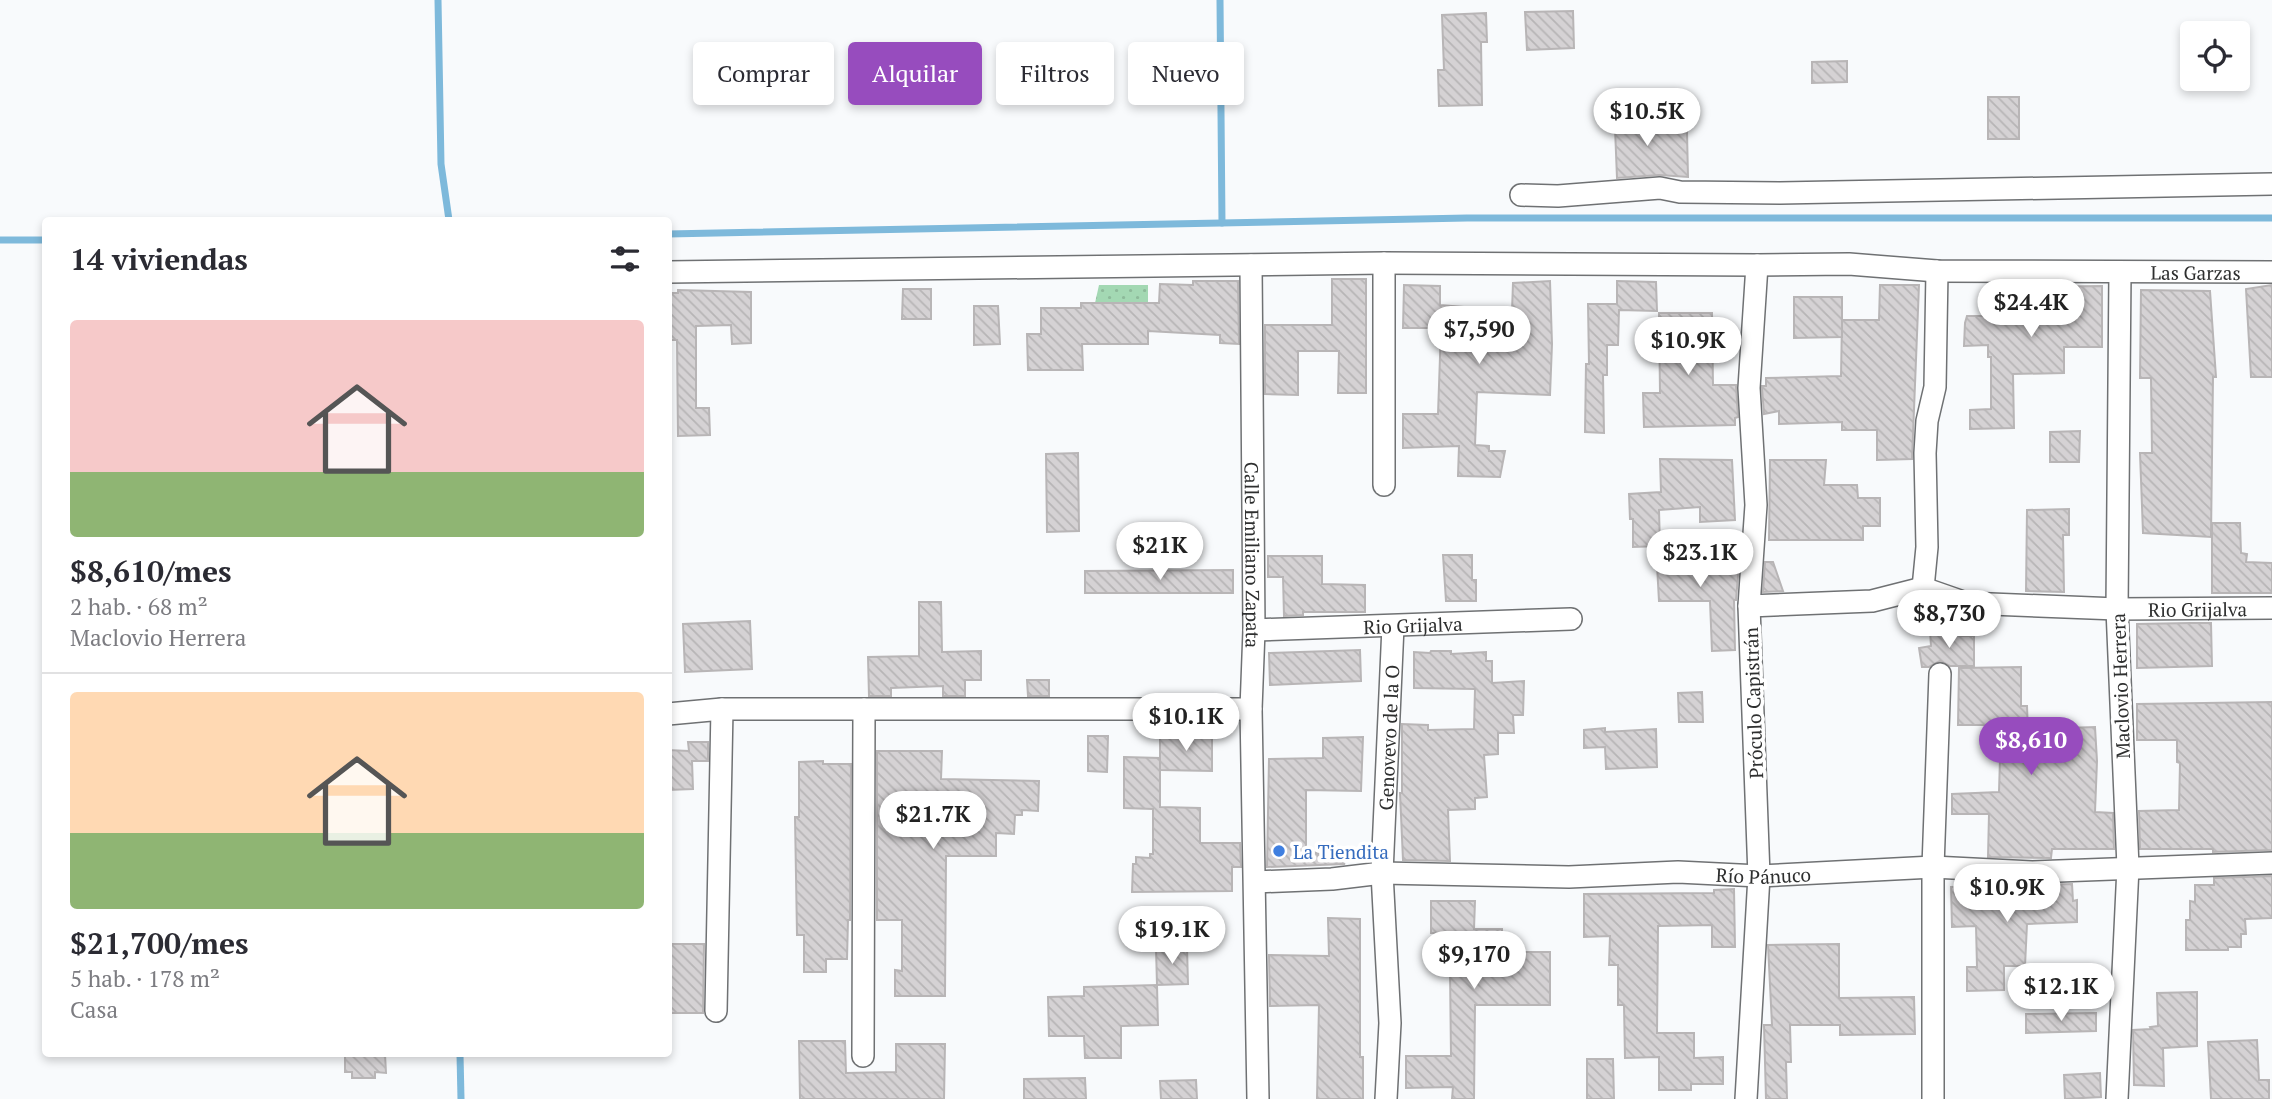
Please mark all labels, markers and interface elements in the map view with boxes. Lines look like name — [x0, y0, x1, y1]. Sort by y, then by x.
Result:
map controls — [2180, 21, 2250, 91]
button: locate — [2180, 21, 2250, 91]
chip: Comprar — [693, 42, 834, 105]
chip: Alquilar — [848, 42, 982, 105]
chip: Filtros — [996, 42, 1114, 105]
chip: Nuevo — [1128, 42, 1244, 105]
pin: $10.5K — [1590, 88, 1704, 148]
text: $10.5K — [1609, 95, 1685, 126]
text: 14 viviendas — [70, 239, 248, 279]
icon: filters — [606, 240, 644, 278]
street label: Las Garzas — [2151, 259, 2241, 284]
pin: $24.4K — [1974, 280, 2088, 339]
text: $24.4K — [1993, 286, 2069, 317]
pin: $7,590 — [1422, 306, 1536, 366]
text: $7,590 — [1444, 313, 1514, 344]
pin: $10.9K — [1631, 318, 1745, 377]
text: $10.9K — [1650, 324, 1726, 355]
icon: home — [294, 366, 420, 492]
street label: Calle Emiliano Zapata — [1240, 462, 1267, 649]
pin: $21K — [1119, 522, 1201, 582]
text: $21K — [1132, 529, 1188, 560]
pin: $23.1K — [1643, 530, 1757, 589]
text: $23.1K — [1662, 536, 1738, 567]
text: $8,610/mes — [70, 551, 232, 591]
pin: $8,730 — [1892, 590, 2006, 650]
text: 2 hab. · 68 m² — [70, 591, 208, 622]
street label: Rio Grijalva — [2148, 596, 2248, 621]
text: $8,730 — [1913, 597, 1985, 628]
street label: Rio Grijalva — [1363, 610, 1463, 639]
street label: Maclovio Herrera — [2105, 612, 2135, 759]
text: Maclovio Herrera — [70, 622, 246, 653]
street label: Próculo Capistrán — [1738, 627, 1768, 779]
street label: Genovevo de la O — [1372, 664, 1404, 811]
pin: $10.1K — [1129, 694, 1243, 753]
text: $10.1K — [1148, 700, 1224, 731]
pin: $8,610 — [1974, 718, 2088, 777]
text: $8,610 — [1995, 724, 2067, 755]
icon: home — [294, 738, 420, 864]
pin: $21.7K — [876, 792, 990, 851]
text: $21.7K — [895, 798, 971, 829]
place label: La Tiendita — [1293, 839, 1389, 864]
marker: La Tiendita — [1271, 843, 1287, 859]
street label: Río Pánuco — [1715, 861, 1811, 889]
pin: $10.9K — [1950, 864, 2064, 924]
text: $10.9K — [1969, 871, 2045, 902]
pin: $19.1K — [1115, 906, 1229, 966]
text: $19.1K — [1134, 913, 1210, 944]
text: $21,700/mes — [70, 923, 249, 963]
pin: $9,170 — [1417, 932, 1531, 991]
text: $9,170 — [1438, 938, 1510, 969]
text: 5 hab. · 178 m² — [70, 963, 220, 994]
pin: $12.1K — [2004, 964, 2118, 1023]
text: $12.1K — [2023, 970, 2099, 1001]
text: Casa — [70, 994, 118, 1025]

